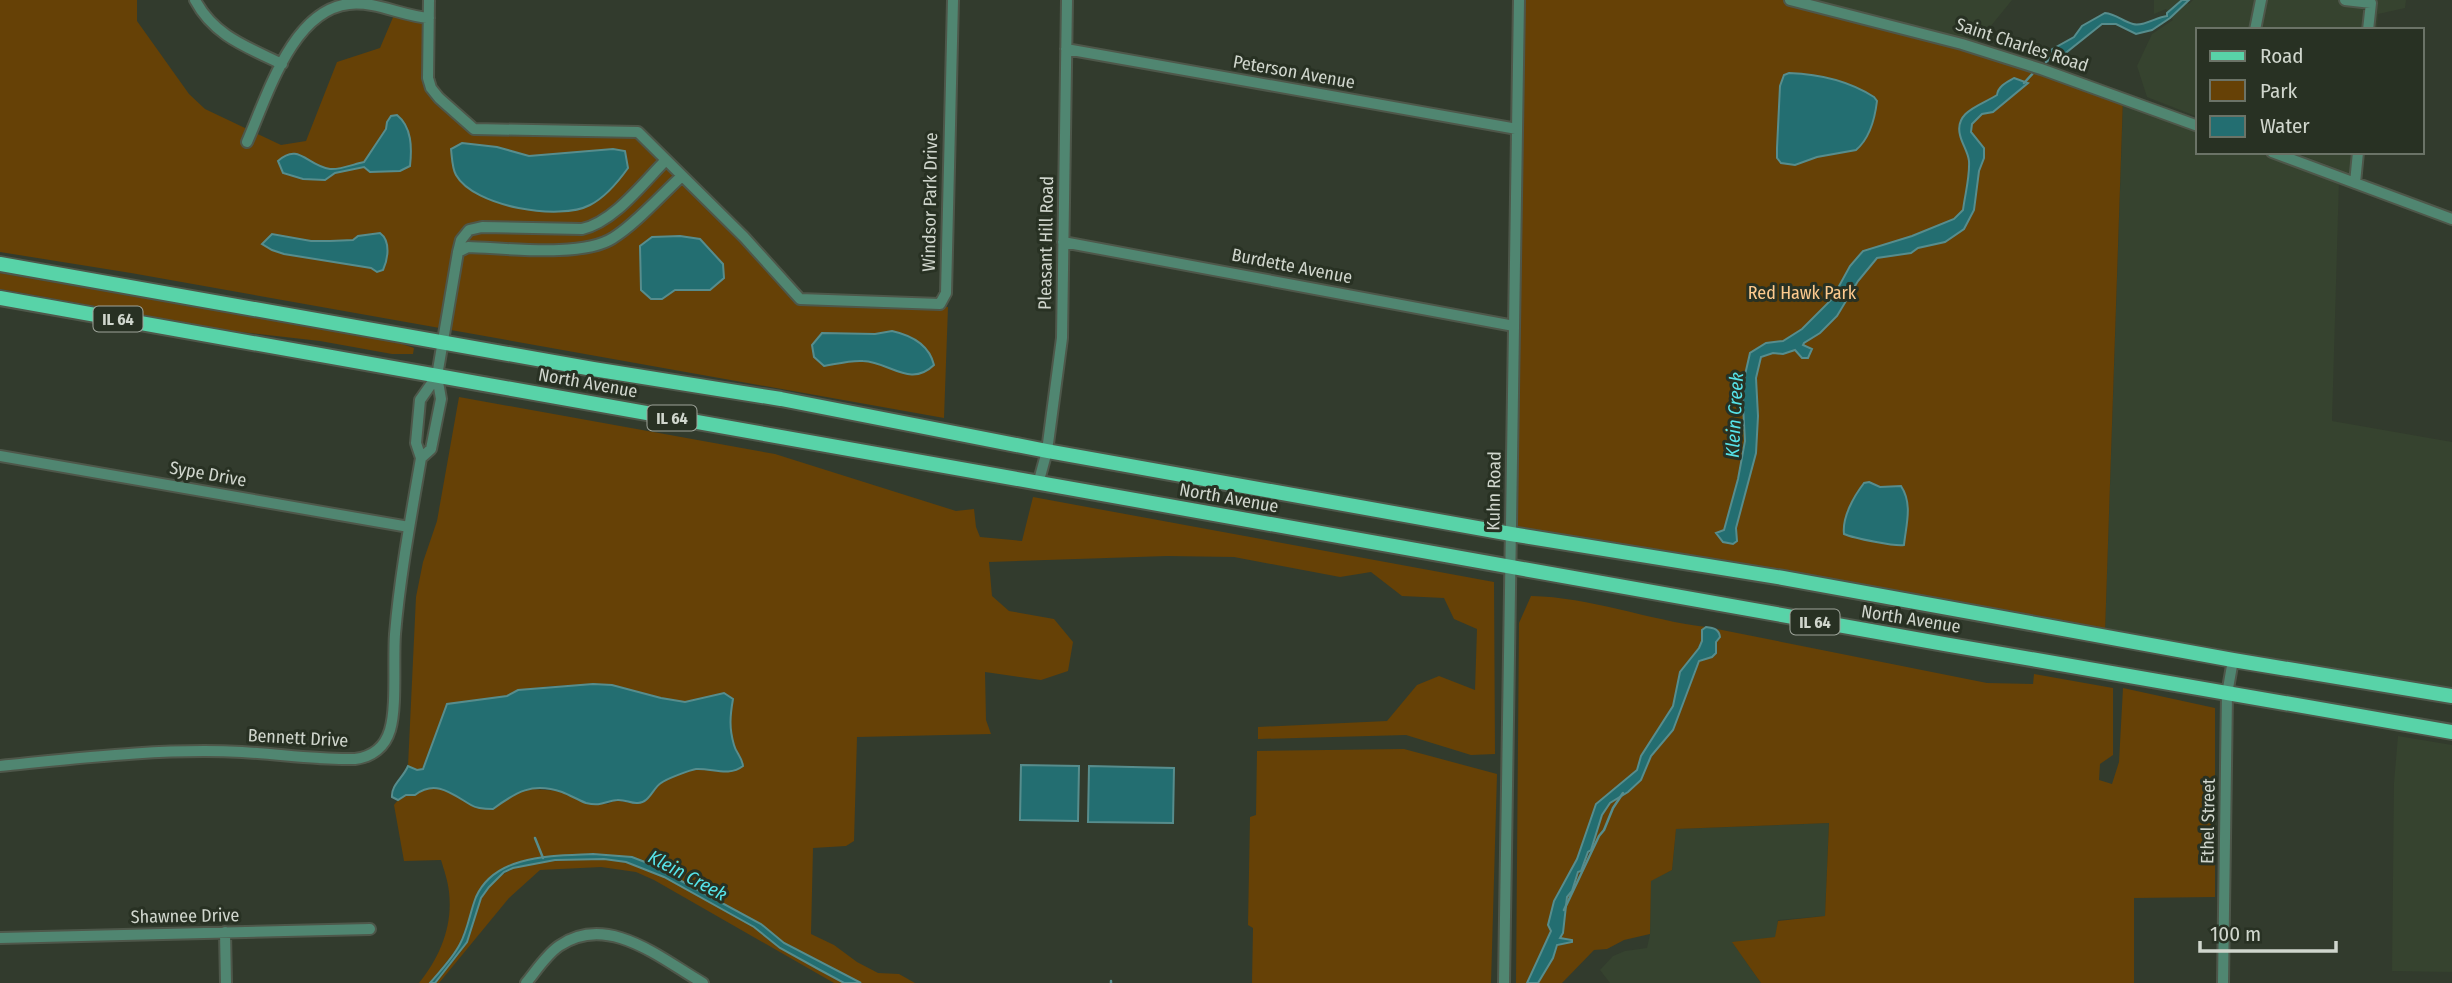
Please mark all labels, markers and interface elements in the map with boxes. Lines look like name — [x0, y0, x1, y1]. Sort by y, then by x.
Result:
street label: Saint Charles Road — [1953, 13, 2091, 77]
legend — [2196, 28, 2424, 154]
text: Road — [2260, 43, 2304, 69]
street label: Peterson Avenue — [1231, 50, 1357, 94]
text: Park — [2260, 78, 2298, 104]
text: Water — [2260, 113, 2310, 139]
street label: Windsor Park Drive — [918, 132, 942, 272]
street label: Pleasant Hill Road — [1034, 176, 1058, 310]
street label: Burdette Avenue — [1230, 244, 1354, 288]
park label: Red Hawk Park — [1748, 282, 1857, 304]
road number: IL 64 — [94, 306, 142, 332]
street label: North Avenue — [537, 363, 639, 403]
water label: Klein Creek — [1721, 372, 1748, 458]
road number: IL 64 — [648, 406, 696, 430]
street label: Kuhn Road — [1482, 451, 1506, 531]
street label: Sype Drive — [168, 456, 248, 492]
street label: North Avenue — [1178, 478, 1280, 518]
street label: North Avenue — [1860, 600, 1962, 638]
road number: IL 64 — [1790, 610, 1840, 635]
street label: Bennett Drive — [247, 724, 349, 752]
street label: Ethel Street — [2196, 778, 2220, 864]
water label: Klein Creek — [644, 845, 731, 906]
street label: Shawnee Drive — [131, 904, 240, 928]
scale bar — [2200, 909, 2336, 953]
text: 100 m — [2210, 921, 2261, 947]

